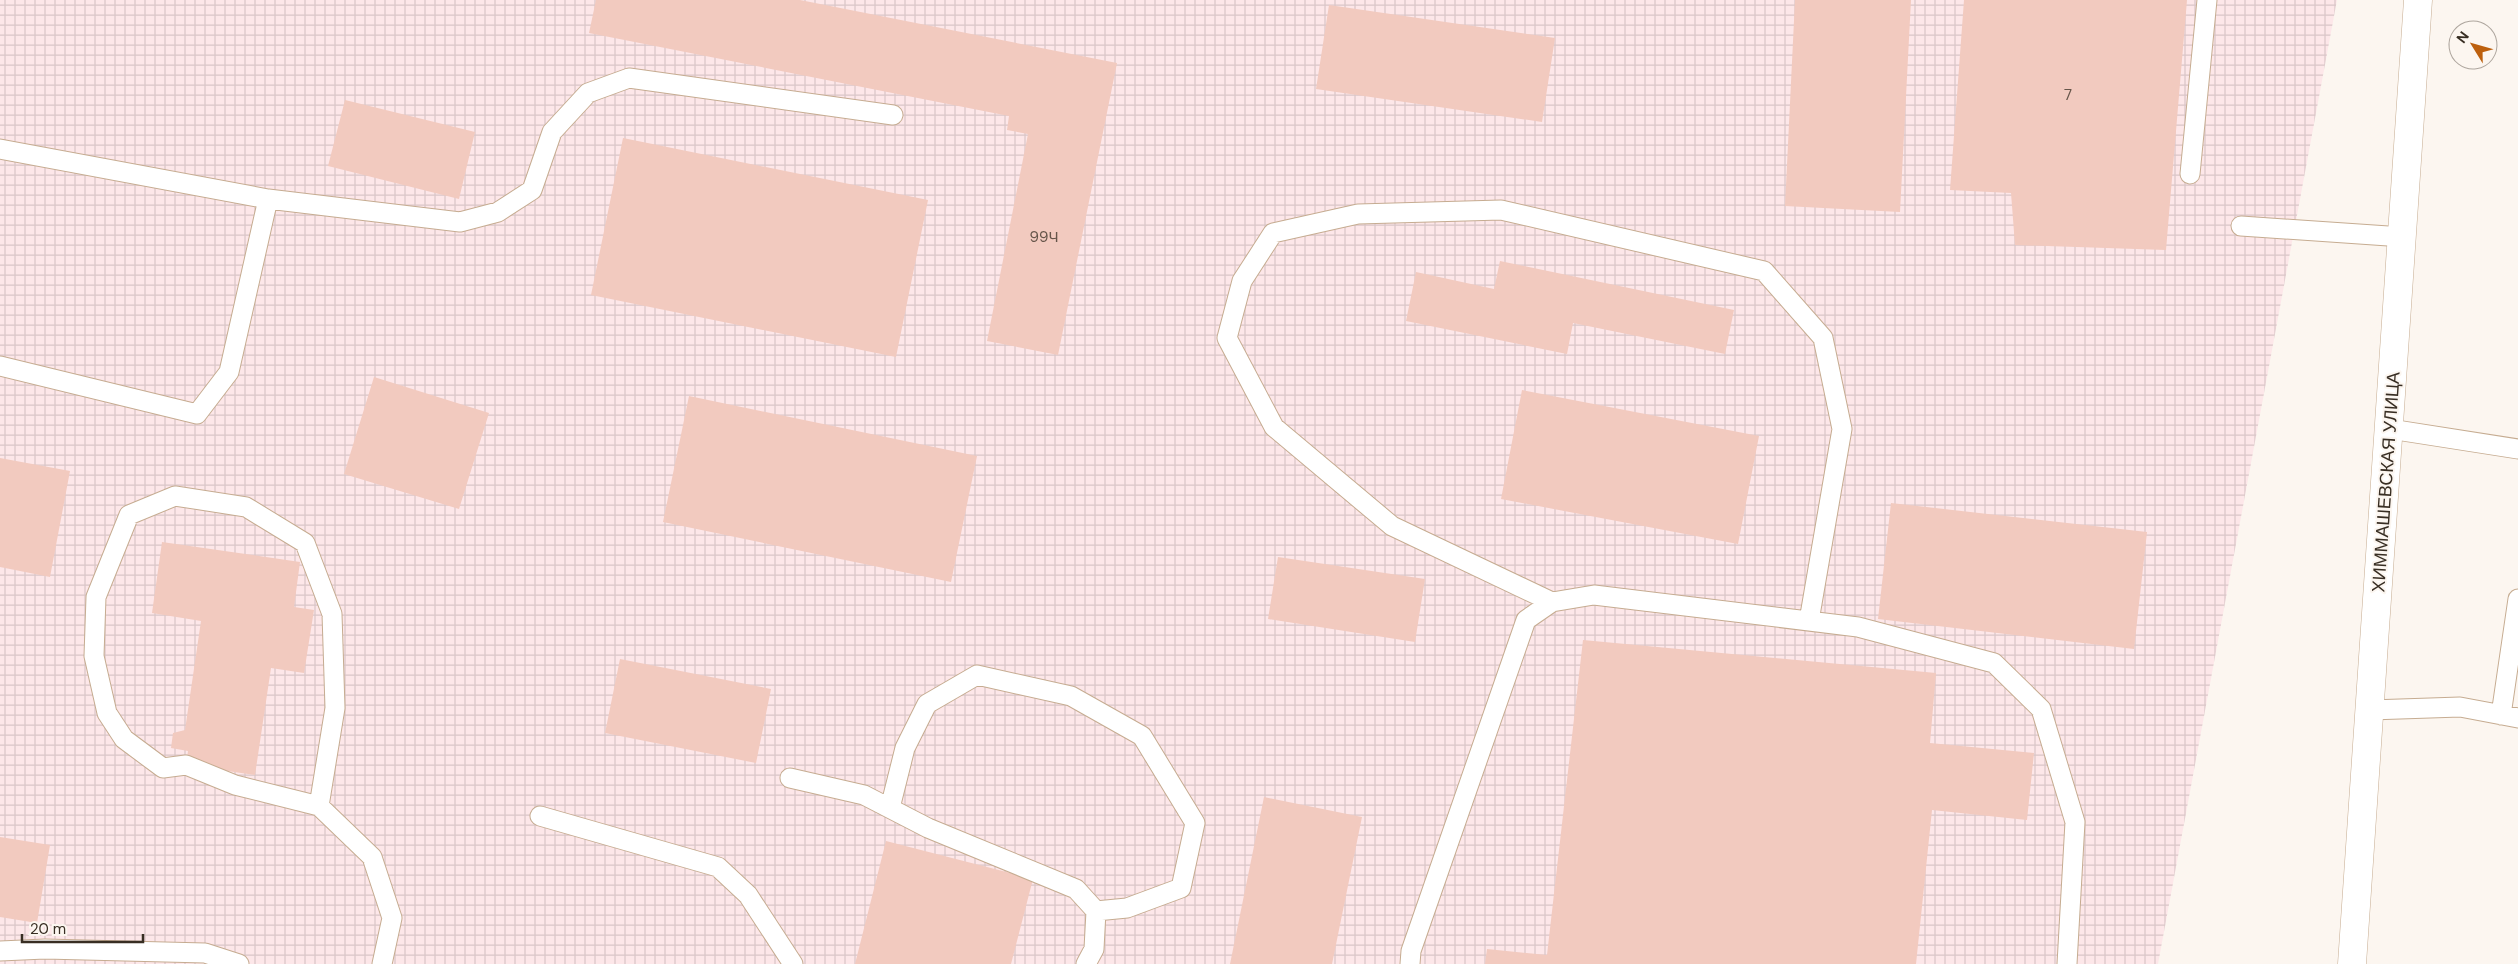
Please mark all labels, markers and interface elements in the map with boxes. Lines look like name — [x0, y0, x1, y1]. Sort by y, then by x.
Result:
north arrow — [2448, 20, 2498, 70]
text: N — [2452, 28, 2473, 47]
house number: 7 — [2064, 85, 2072, 105]
house number: 99Ч — [1030, 227, 1058, 247]
street label: ХИММАШЕВСКАЯ УЛИЦА — [2366, 371, 2406, 593]
scale bar — [22, 912, 144, 944]
text: 20 m — [30, 919, 66, 939]

